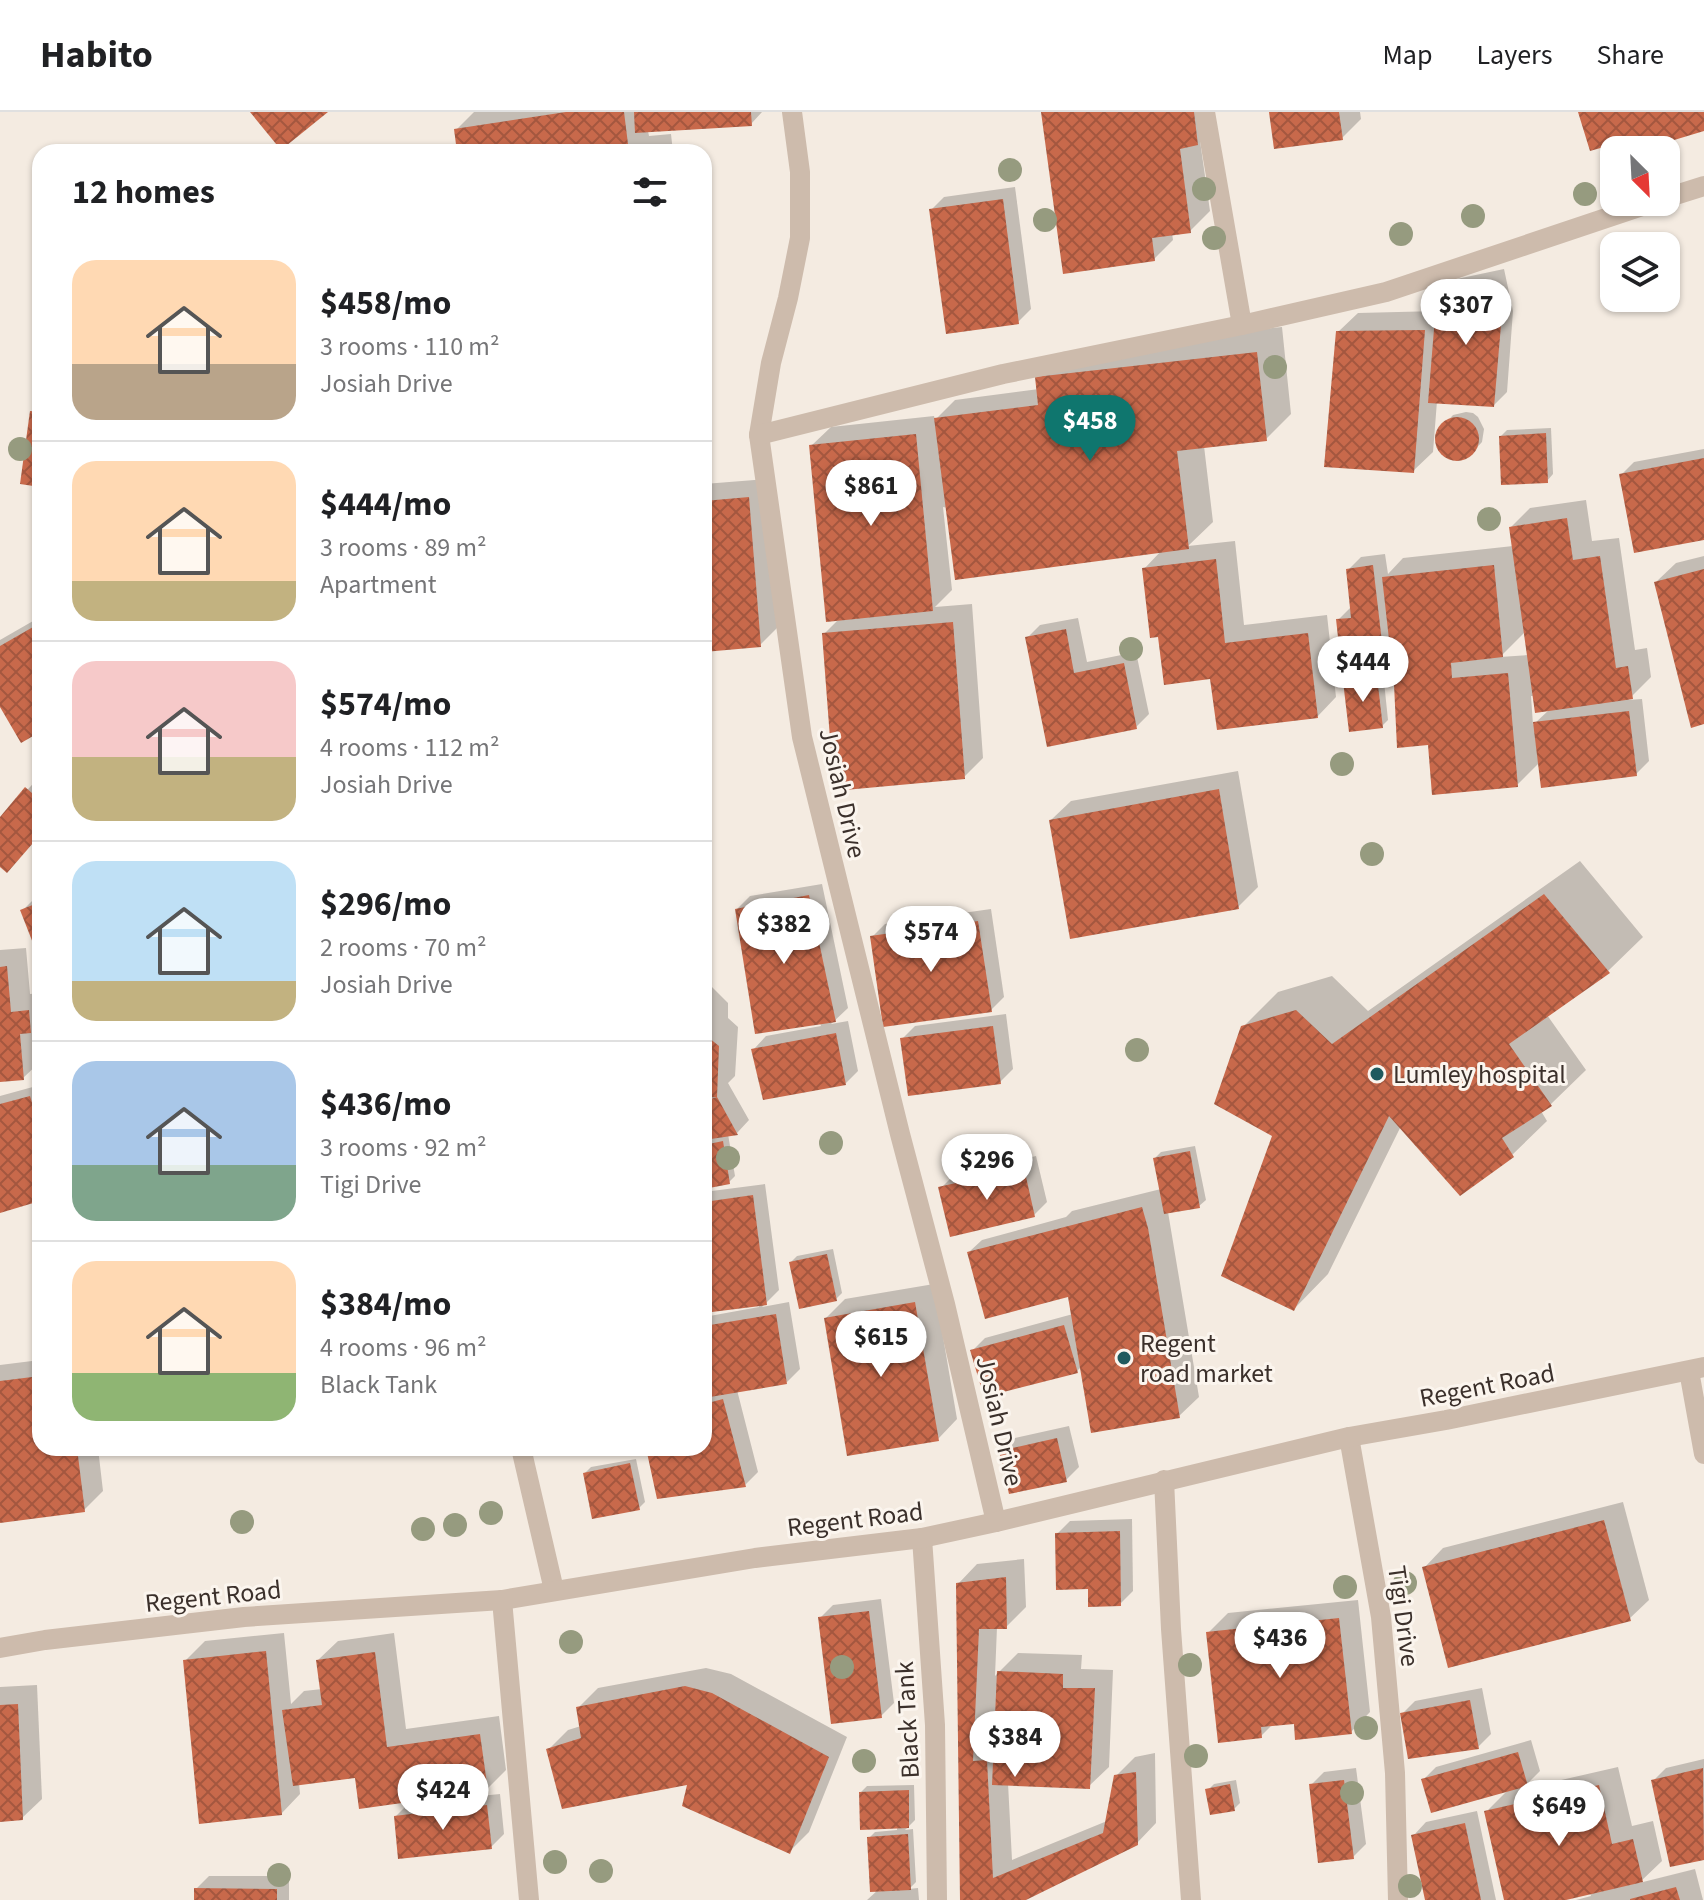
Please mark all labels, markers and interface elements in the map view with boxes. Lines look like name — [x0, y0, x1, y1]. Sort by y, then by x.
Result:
text: Habito — [40, 28, 153, 82]
text: Map — [1382, 35, 1432, 75]
text: Layers — [1476, 35, 1552, 75]
text: Share — [1596, 35, 1664, 75]
north arrow — [1600, 136, 1680, 216]
map controls — [1600, 136, 1680, 312]
text: 12 homes — [72, 168, 215, 217]
icon: filters — [628, 170, 672, 214]
button: layers — [1600, 232, 1680, 312]
text: $458/mo — [320, 279, 451, 328]
pin: $307 — [1419, 279, 1513, 347]
text: $307 — [1439, 286, 1493, 323]
icon: home — [136, 292, 232, 388]
text: 3 rooms · 110 m² — [320, 328, 499, 365]
text: Josiah Drive — [320, 365, 453, 402]
pin: $458 — [1043, 395, 1137, 463]
text: $458 — [1063, 402, 1117, 439]
pin: $861 — [824, 460, 918, 528]
text: $861 — [844, 467, 898, 504]
text: $444/mo — [320, 480, 451, 529]
icon: home — [136, 493, 232, 589]
text: 3 rooms · 89 m² — [320, 529, 487, 566]
text: Apartment — [320, 566, 437, 603]
pin: $444 — [1316, 636, 1410, 704]
text: $444 — [1336, 643, 1390, 680]
text: $574/mo — [320, 680, 451, 729]
icon: home — [136, 693, 232, 789]
street label: Josiah Drive — [810, 724, 875, 862]
text: 4 rooms · 112 m² — [320, 729, 499, 766]
text: Josiah Drive — [320, 766, 453, 803]
text: $296/mo — [320, 880, 451, 929]
icon: home — [136, 893, 232, 989]
pin: $382 — [737, 898, 831, 966]
text: $382 — [757, 905, 811, 942]
pin: $574 — [884, 906, 978, 974]
text: $574 — [904, 913, 958, 950]
text: 2 rooms · 70 m² — [320, 929, 487, 966]
text: Josiah Drive — [320, 966, 453, 1003]
place label: Lumley hospital — [1393, 1056, 1566, 1093]
marker: Lumley hospital — [1368, 1065, 1386, 1083]
text: $436/mo — [320, 1080, 451, 1129]
icon: home — [136, 1093, 232, 1189]
text: 3 rooms · 92 m² — [320, 1129, 487, 1166]
pin: $296 — [940, 1134, 1034, 1202]
text: $296 — [960, 1141, 1014, 1178]
text: Tigi Drive — [320, 1166, 421, 1203]
text: $384/mo — [320, 1280, 451, 1329]
icon: home — [136, 1293, 232, 1389]
pin: $615 — [834, 1311, 928, 1379]
text: $615 — [854, 1318, 908, 1355]
place label: Regent road market — [1140, 1325, 1273, 1392]
text: 4 rooms · 96 m² — [320, 1329, 487, 1366]
marker: Regent road market — [1115, 1349, 1133, 1367]
street label: Josiah Drive — [967, 1352, 1032, 1490]
street label: Regent Road — [1416, 1354, 1558, 1417]
text: Black Tank — [320, 1366, 437, 1403]
street label: Regent Road — [785, 1493, 925, 1546]
street label: Tigi Drive — [1378, 1563, 1429, 1669]
street label: Regent Road — [143, 1571, 283, 1622]
pin: $436 — [1233, 1612, 1327, 1680]
text: $436 — [1253, 1619, 1307, 1656]
street label: Black Tank — [886, 1660, 929, 1779]
pin: $384 — [968, 1711, 1062, 1779]
text: $384 — [988, 1718, 1042, 1755]
pin: $424 — [396, 1764, 490, 1832]
text: $424 — [416, 1771, 470, 1808]
pin: $649 — [1512, 1780, 1606, 1848]
text: $649 — [1532, 1787, 1586, 1824]

